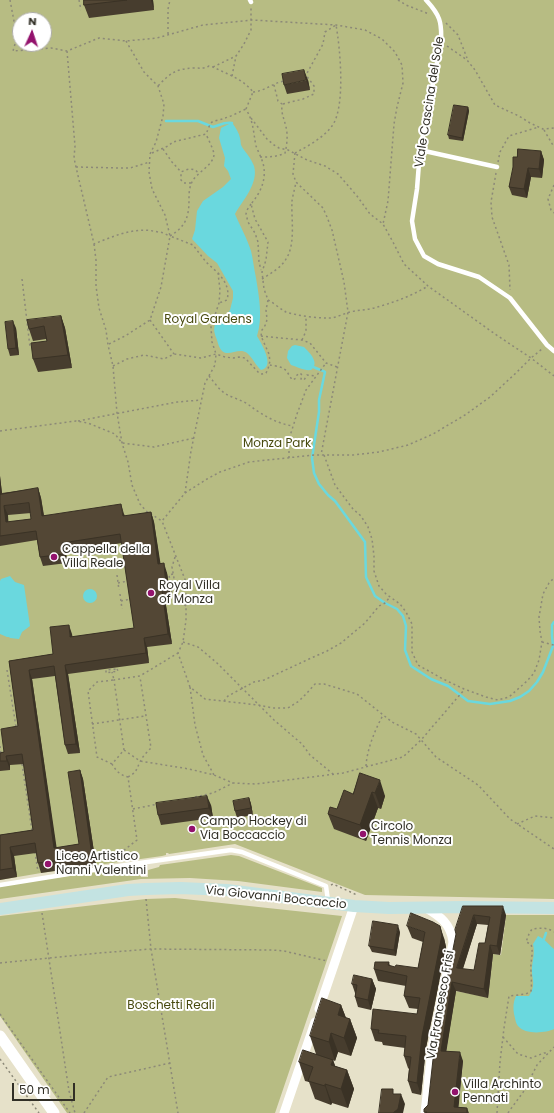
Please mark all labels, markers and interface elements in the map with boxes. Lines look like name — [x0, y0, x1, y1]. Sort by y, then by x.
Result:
north arrow — [12, 12, 52, 52]
text: N — [28, 13, 37, 29]
street label: Viale Cascina del Sole — [413, 35, 447, 169]
park label: Royal Gardens — [164, 313, 252, 327]
park label: Monza Park — [243, 437, 311, 451]
place label: Cappella della Villa Reale — [62, 543, 150, 571]
marker: Cappella della Villa Reale — [49, 552, 59, 562]
place label: Royal Villa of Monza — [159, 579, 220, 607]
marker: Royal Villa of Monza — [146, 588, 156, 598]
place label: Campo Hockey di Via Boccaccio — [200, 815, 307, 843]
place label: Circolo Tennis Monza — [371, 820, 452, 848]
marker: Campo Hockey di Via Boccaccio — [187, 824, 197, 834]
marker: Circolo Tennis Monza — [358, 829, 368, 839]
place label: Liceo Artistico Nanni Valentini — [56, 850, 146, 878]
marker: Liceo Artistico Nanni Valentini — [43, 859, 53, 869]
street label: Via Giovanni Boccaccio — [205, 883, 347, 913]
street label: Via Francesco Frisi — [424, 949, 458, 1061]
park label: Boschetti Reali — [127, 999, 215, 1013]
scale bar — [14, 1075, 77, 1101]
place label: Villa Archinto Pennati — [463, 1078, 541, 1106]
text: 50 m — [19, 1081, 50, 1098]
marker: Villa Archinto Pennati — [450, 1087, 460, 1097]

